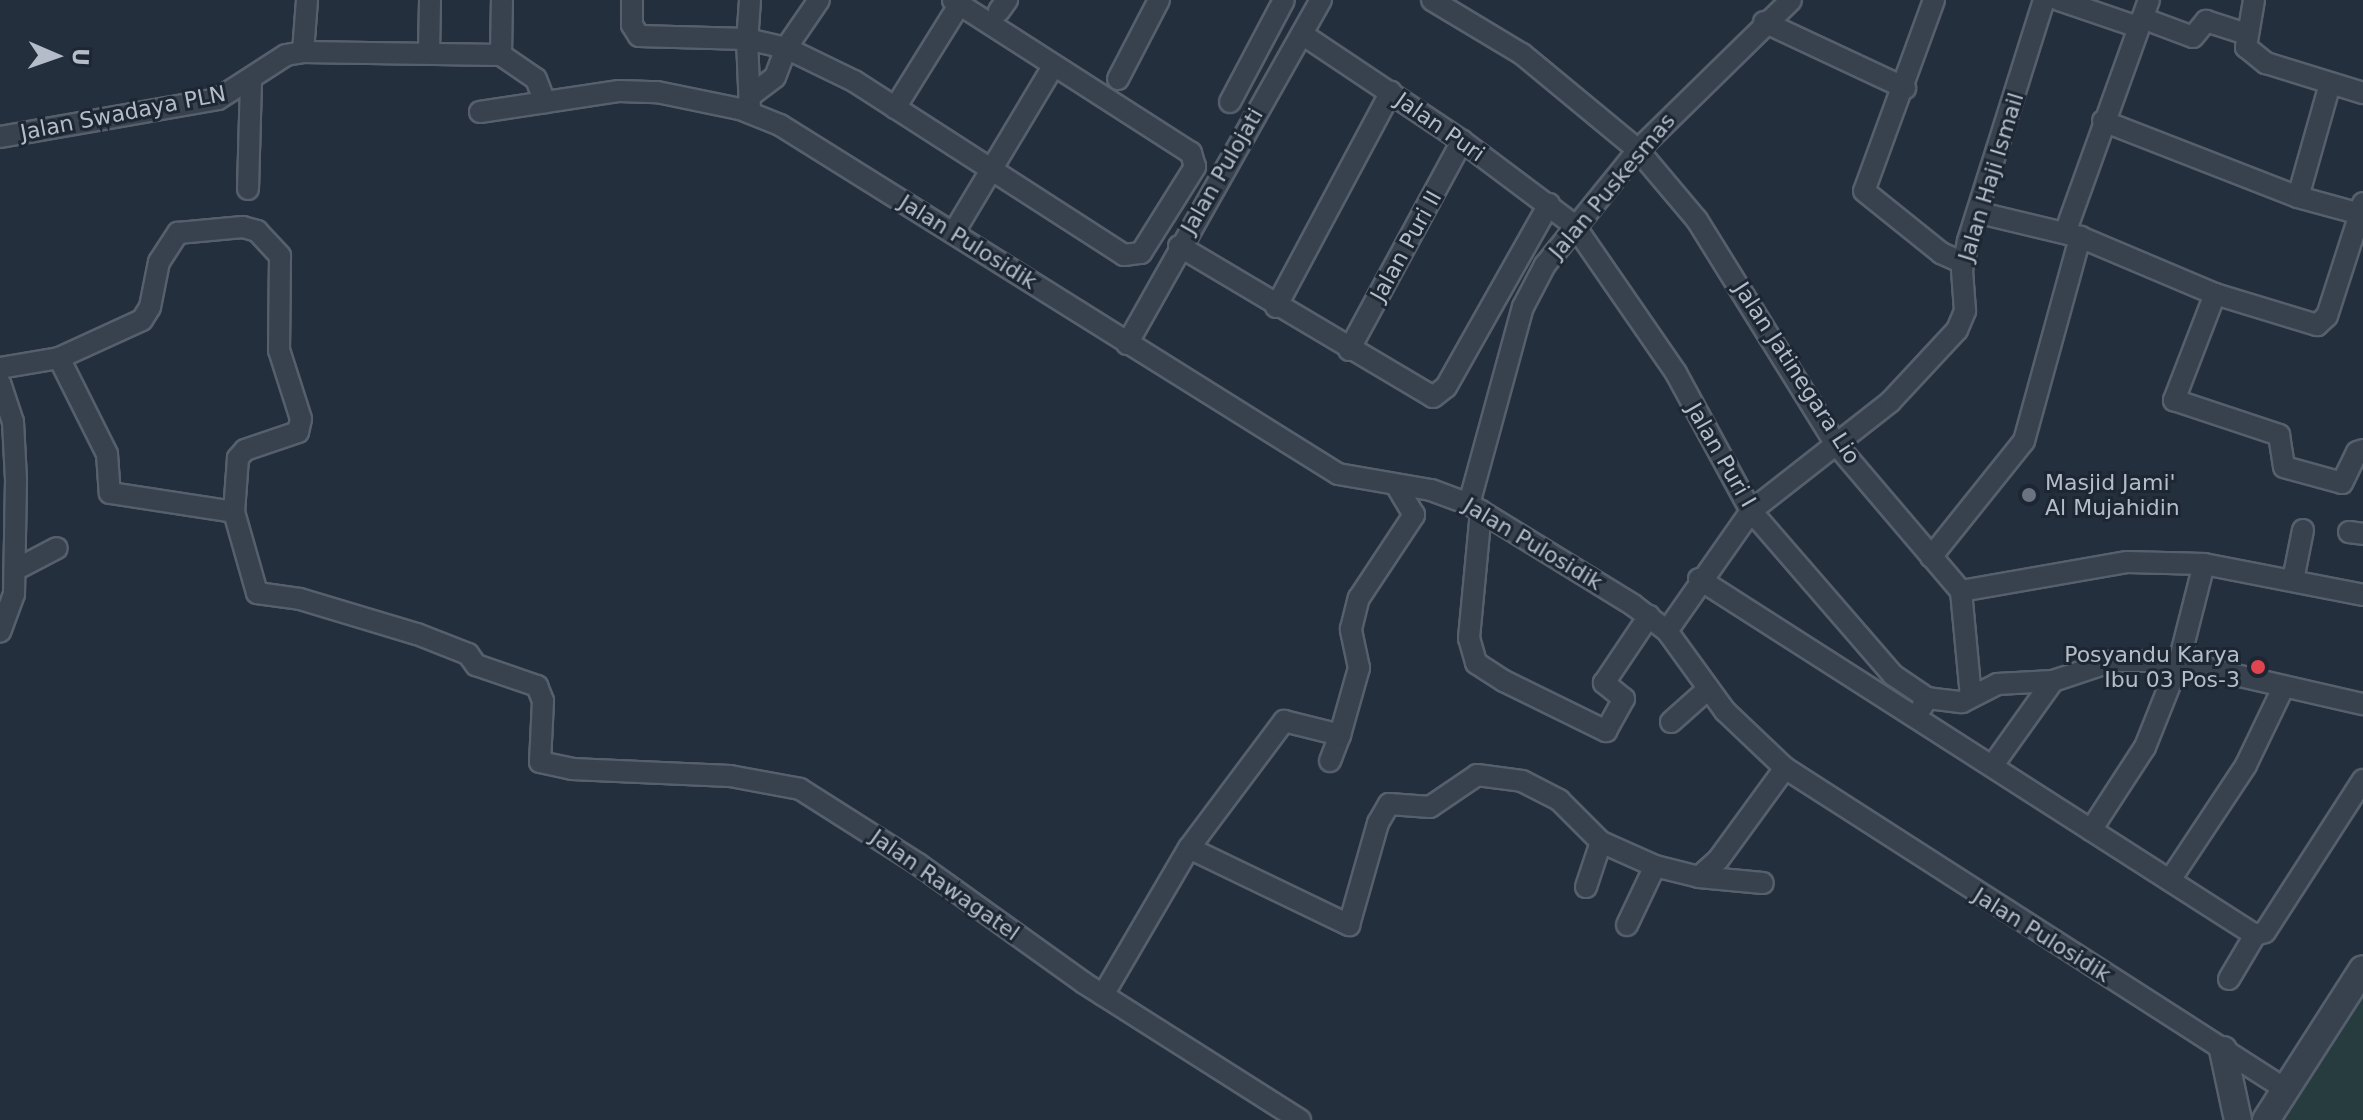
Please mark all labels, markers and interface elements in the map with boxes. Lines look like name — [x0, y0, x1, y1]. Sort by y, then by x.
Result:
north arrow — [16, 16, 96, 96]
text: U — [68, 47, 93, 66]
street label: Jalan Swadaya PLN — [18, 80, 228, 146]
street label: Jalan Puri — [1390, 87, 1490, 167]
street label: Jalan Haji Ismail — [1953, 90, 2029, 264]
street label: Jalan Pulojati — [1175, 103, 1269, 239]
street label: Jalan Puskesmas — [1543, 108, 1681, 264]
street label: Jalan Puri II — [1365, 186, 1447, 306]
street label: Jalan Pulosidik — [894, 189, 1042, 295]
street label: Jalan Jatinegara Lio — [1728, 277, 1866, 469]
street label: Jalan Puri I — [1681, 398, 1761, 512]
place label: Masjid Jami' Al Mujahidin — [2045, 469, 2180, 520]
marker: Masjid Jami' Al Mujahidin — [2020, 486, 2038, 504]
street label: Jalan Pulosidik — [1459, 492, 1607, 596]
place label: Posyandu Karya Ibu 03 Pos-3 — [2064, 641, 2240, 692]
marker: Posyandu Karya Ibu 03 Pos-3 — [2247, 656, 2269, 678]
street label: Jalan Rawagatel — [865, 824, 1025, 946]
street label: Jalan Pulosidik — [1968, 882, 2116, 988]

